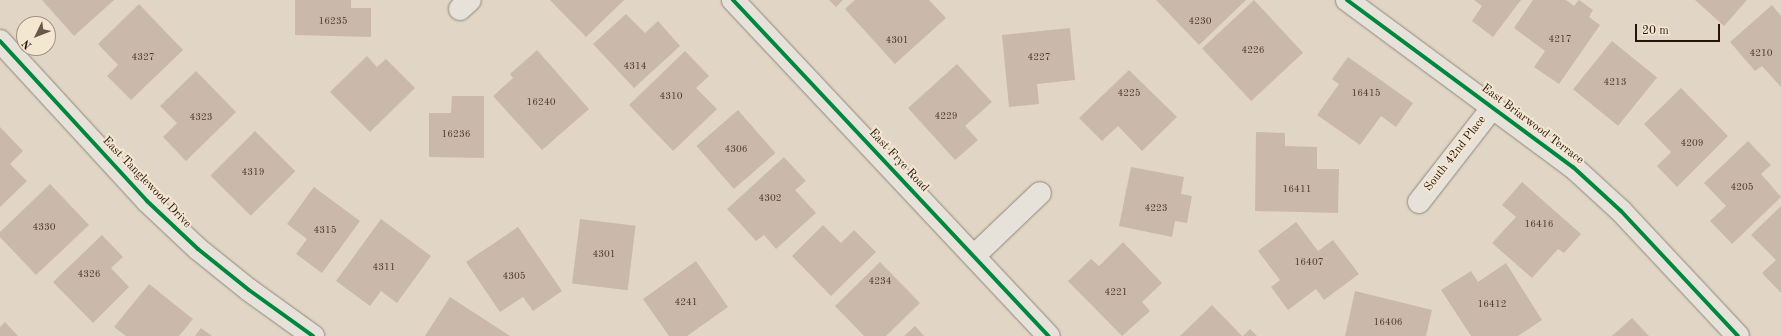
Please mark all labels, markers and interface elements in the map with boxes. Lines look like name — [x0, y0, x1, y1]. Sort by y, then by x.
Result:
north arrow — [16, 16, 56, 56]
house number: 16235 — [319, 16, 347, 28]
house number: 4230 — [1188, 16, 1212, 28]
scale bar — [1637, 16, 1722, 42]
text: 20 m — [1642, 25, 1669, 37]
house number: 4217 — [1548, 34, 1572, 46]
house number: 4301 — [885, 35, 909, 47]
text: N — [21, 37, 34, 51]
house number: 4226 — [1241, 45, 1265, 57]
house number: 4210 — [1749, 48, 1773, 60]
house number: 4327 — [131, 52, 155, 64]
house number: 4227 — [1027, 52, 1051, 64]
house number: 4314 — [623, 61, 647, 73]
house number: 4213 — [1603, 77, 1627, 89]
street label: East Briarwood Terrace — [1478, 82, 1586, 168]
house number: 4225 — [1117, 88, 1141, 100]
house number: 16415 — [1352, 88, 1380, 100]
house number: 4310 — [659, 91, 683, 103]
house number: 16240 — [527, 97, 555, 109]
house number: 4229 — [934, 111, 958, 123]
house number: 4323 — [189, 112, 213, 124]
street label: South 42nd Place — [1422, 113, 1490, 195]
street label: East Frye Road — [865, 126, 931, 196]
house number: 16236 — [442, 129, 470, 141]
street label: East Tanglewood Drive — [99, 134, 193, 232]
house number: 4209 — [1680, 138, 1704, 150]
house number: 4306 — [724, 144, 748, 156]
house number: 4319 — [241, 167, 265, 179]
house number: 4205 — [1730, 182, 1754, 194]
house number: 16411 — [1283, 184, 1311, 196]
house number: 4302 — [758, 193, 782, 205]
house number: 4223 — [1144, 203, 1168, 215]
house number: 16416 — [1525, 219, 1553, 231]
house number: 4330 — [32, 222, 56, 234]
house number: 4315 — [313, 225, 337, 237]
house number: 4301 — [592, 249, 616, 261]
house number: 16407 — [1295, 257, 1323, 269]
house number: 4311 — [372, 262, 396, 274]
house number: 4326 — [77, 269, 101, 281]
house number: 4305 — [502, 271, 526, 283]
house number: 4234 — [868, 276, 892, 288]
house number: 4221 — [1104, 287, 1128, 299]
house number: 4241 — [674, 297, 698, 309]
house number: 16412 — [1478, 299, 1506, 311]
house number: 16406 — [1374, 317, 1402, 329]

